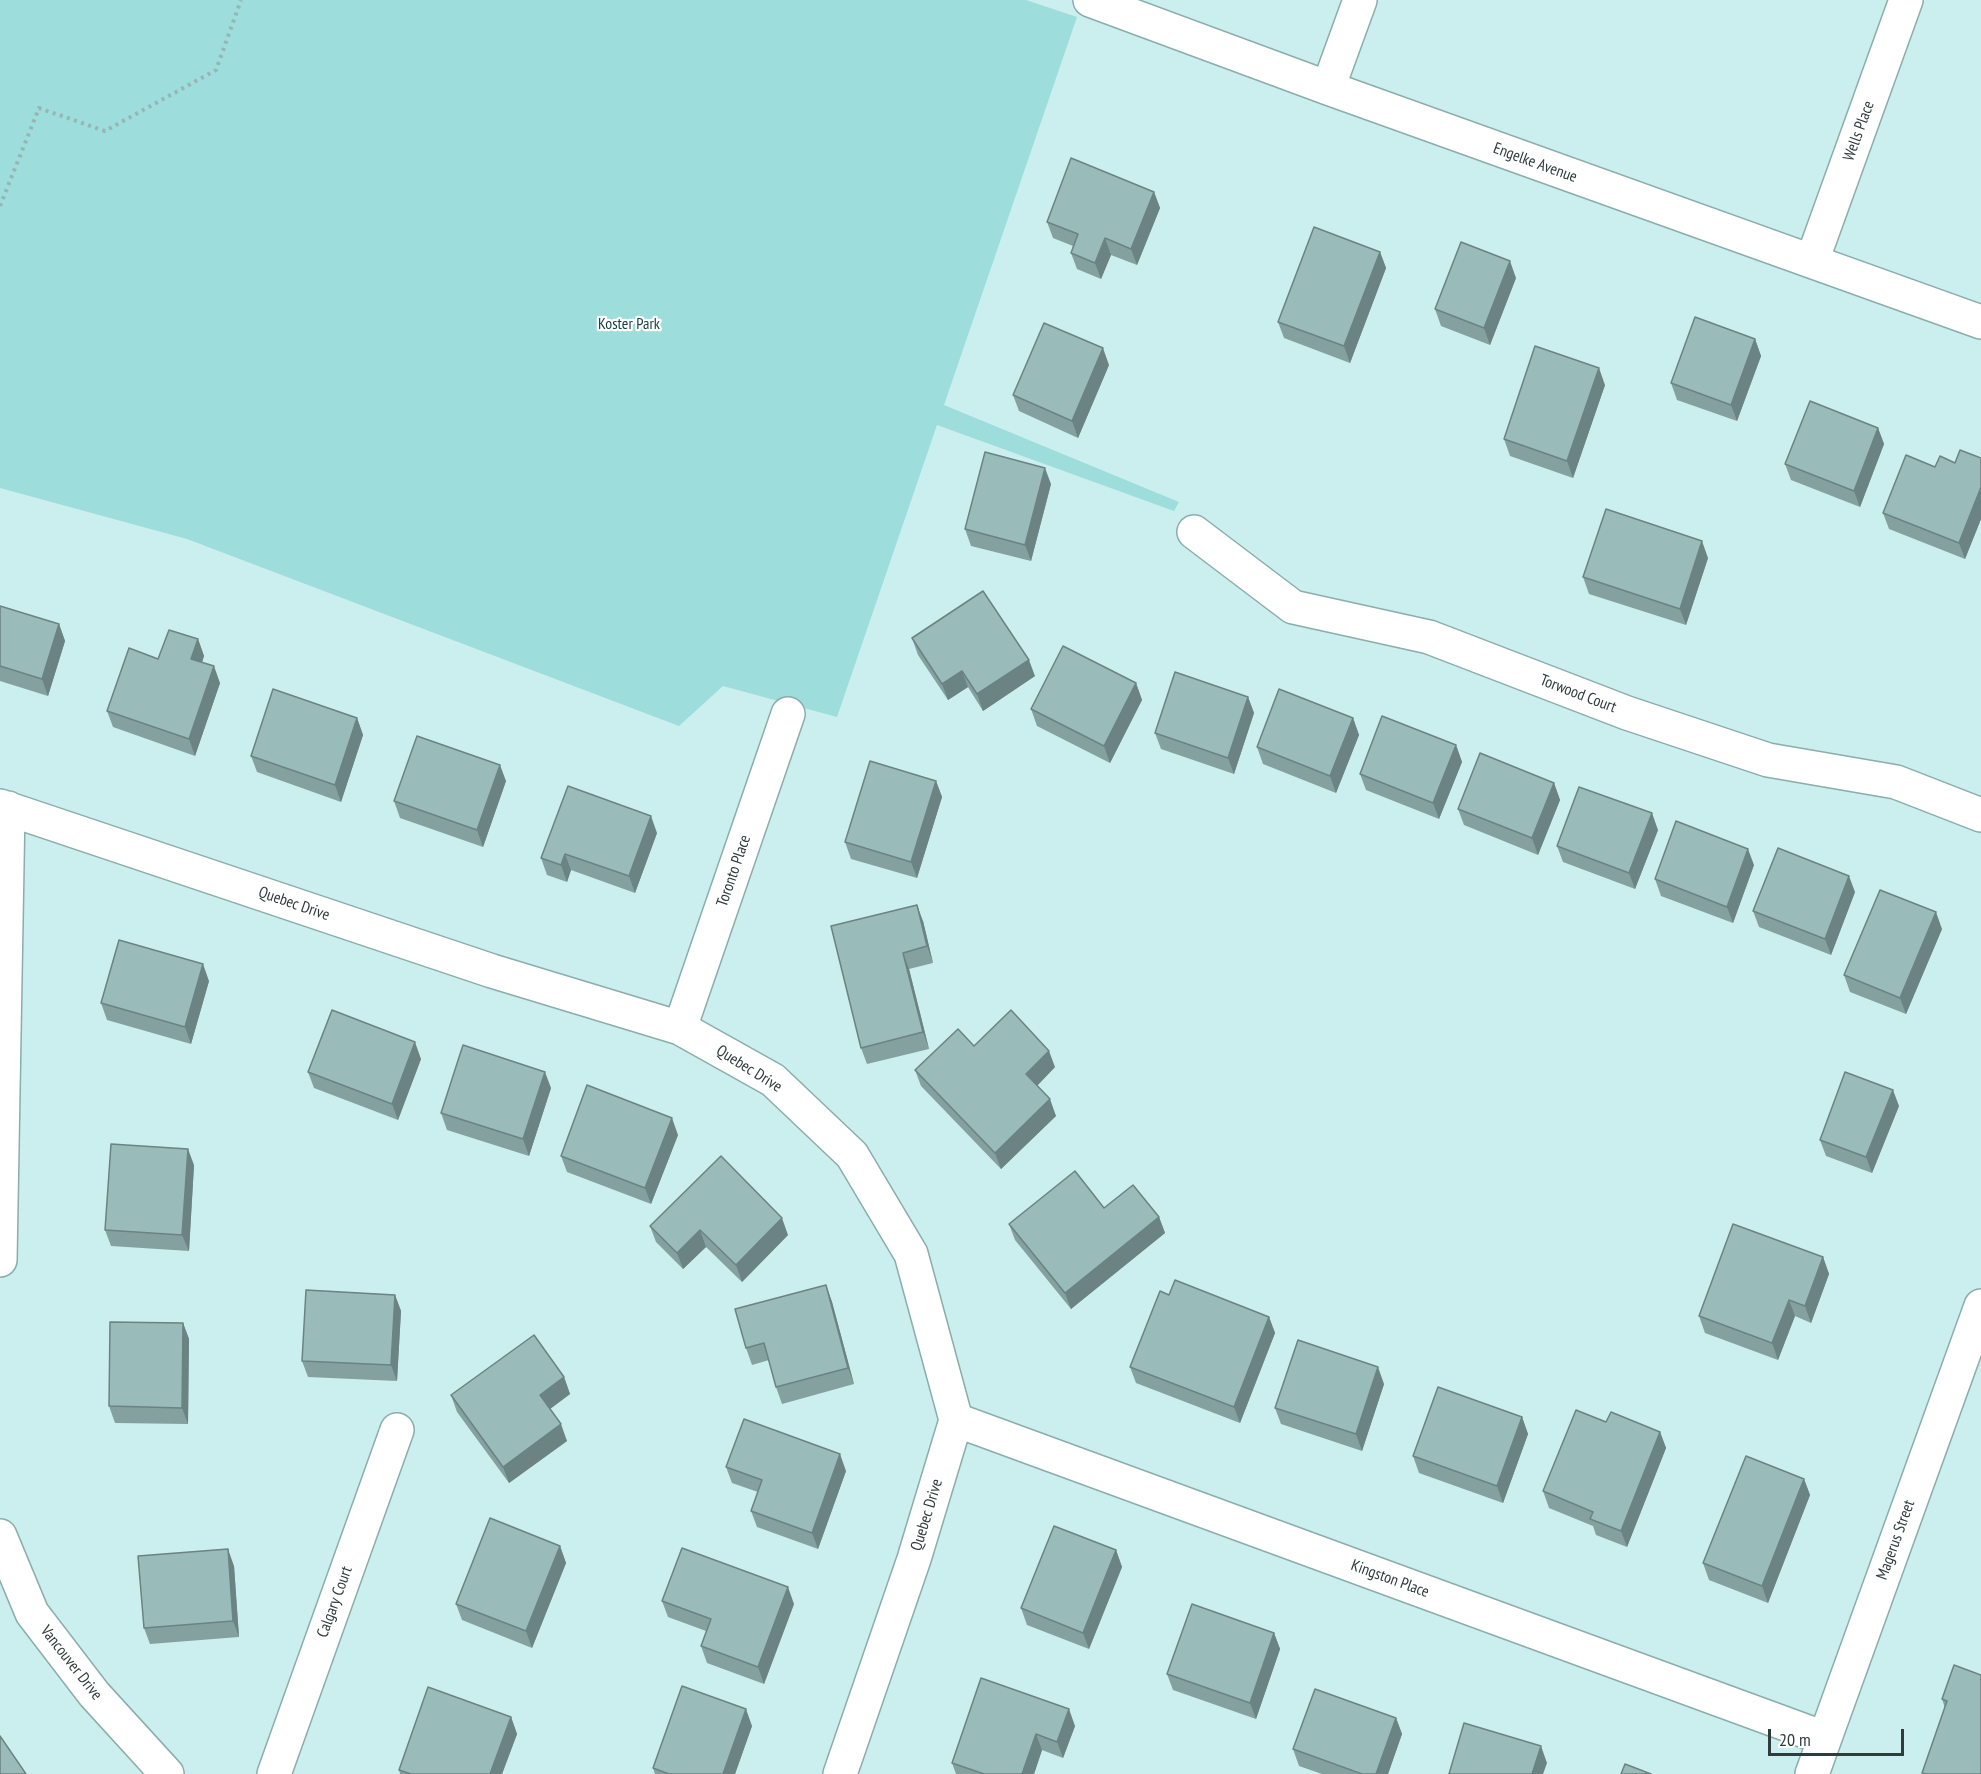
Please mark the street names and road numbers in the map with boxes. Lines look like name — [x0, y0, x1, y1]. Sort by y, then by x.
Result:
street label: Wells Place — [1839, 98, 1879, 164]
street label: Engelke Avenue — [1491, 139, 1579, 187]
street label: Torwood Court — [1537, 671, 1619, 717]
street label: Toronto Place — [713, 833, 755, 909]
street label: Quebec Drive — [256, 883, 332, 925]
street label: Quebec Drive — [713, 1041, 785, 1097]
street label: Quebec Drive — [907, 1477, 947, 1553]
street label: Magerus Street — [1873, 1498, 1919, 1582]
street label: Kingston Place — [1348, 1556, 1432, 1602]
street label: Calgary Court — [313, 1564, 357, 1640]
street label: Vancouver Drive — [36, 1622, 106, 1704]

